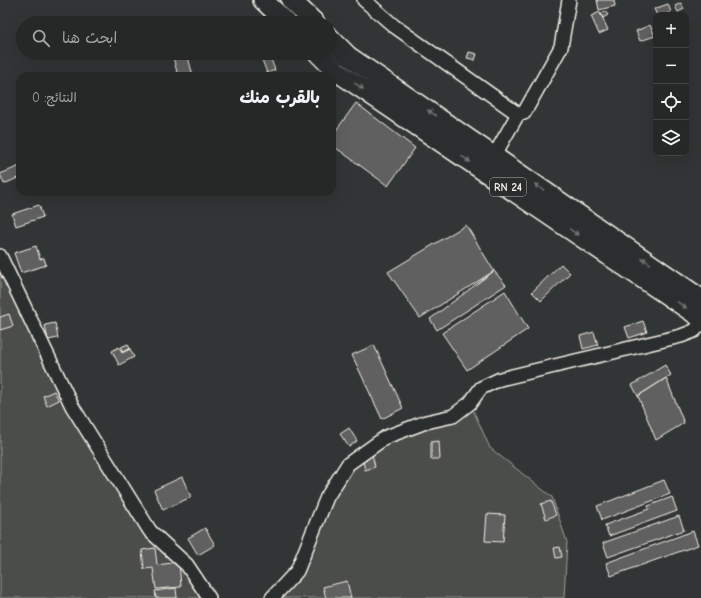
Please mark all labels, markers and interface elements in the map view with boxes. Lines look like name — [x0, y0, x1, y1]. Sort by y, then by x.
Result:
map controls — [653, 12, 689, 156]
button: + — [653, 12, 689, 48]
search box — [16, 16, 336, 60]
icon: search — [30, 27, 52, 49]
text: ابحث هنا — [62, 29, 117, 47]
button: − — [653, 48, 689, 84]
one-way arrow — [353, 82, 364, 90]
button: locate — [653, 84, 689, 120]
text: بالقرب منك — [239, 88, 320, 107]
text: النتائج: 0 — [32, 90, 77, 105]
one-way arrow — [426, 110, 437, 117]
button: layers — [653, 120, 689, 156]
one-way arrow — [461, 155, 471, 163]
road number: RN 24 — [490, 178, 526, 196]
one-way arrow — [534, 183, 544, 191]
one-way arrow — [569, 228, 579, 236]
one-way arrow — [641, 257, 651, 265]
one-way arrow — [676, 301, 687, 309]

